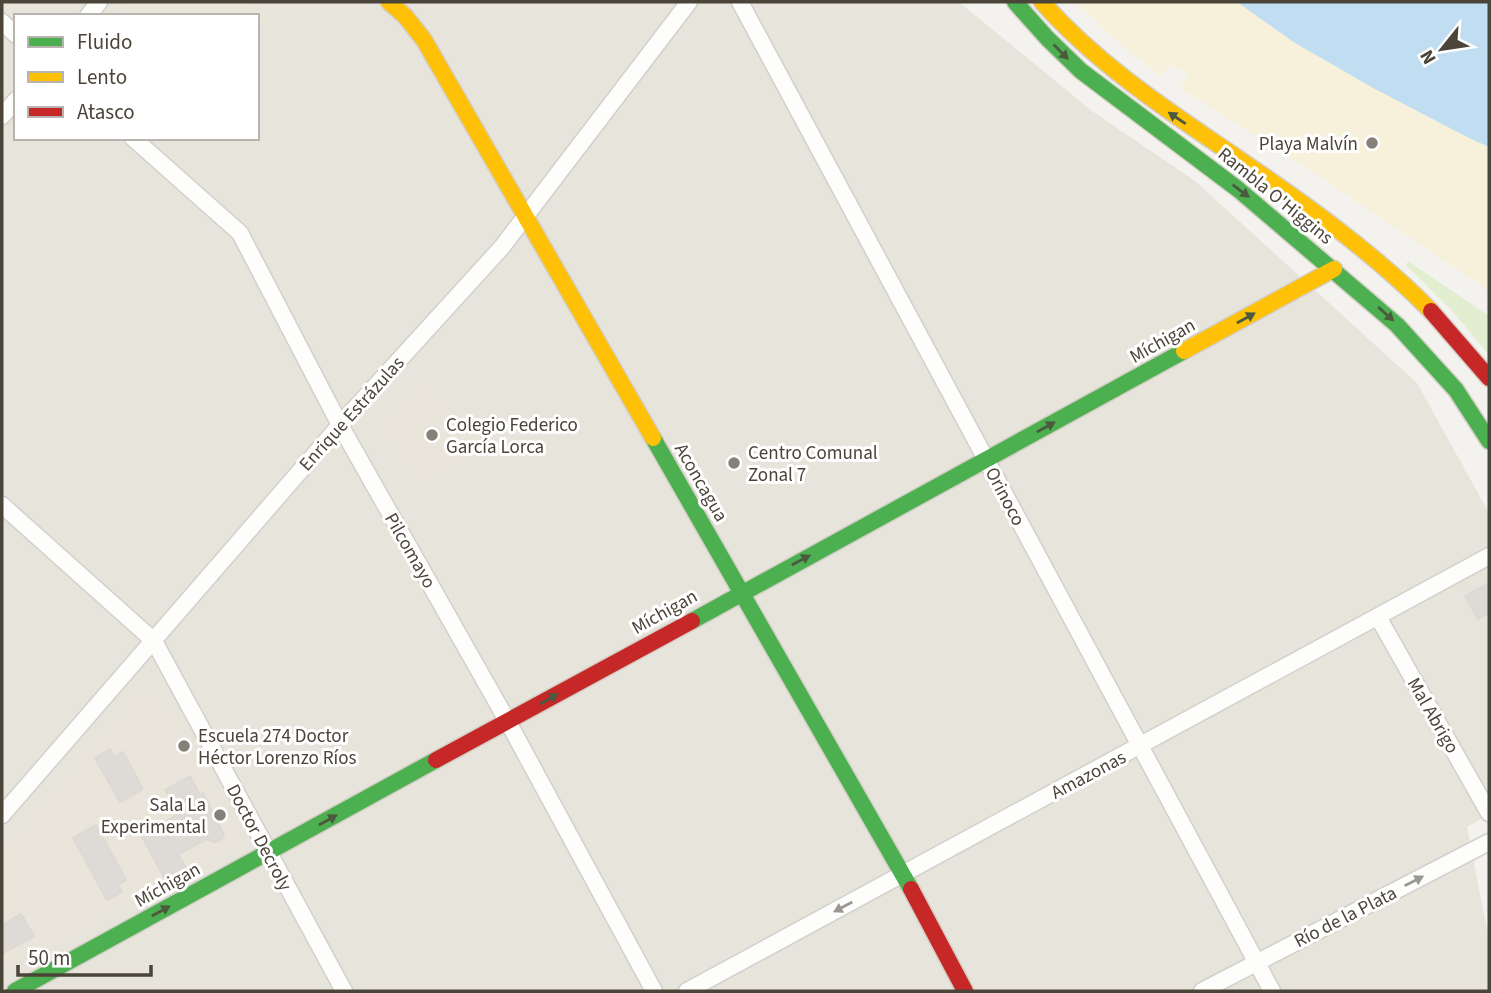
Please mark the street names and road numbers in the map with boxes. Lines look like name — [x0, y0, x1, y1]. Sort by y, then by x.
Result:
street label: Rambla O'Higgins — [1212, 141, 1339, 251]
street label: Míchigan — [1125, 312, 1200, 370]
street label: Enrique Estrázulas — [293, 351, 411, 477]
street label: Aconcagua — [667, 438, 734, 527]
street label: Orinoco — [978, 462, 1031, 531]
street label: Pilcomayo — [377, 508, 442, 594]
street label: Míchigan — [627, 583, 702, 641]
street label: Mal Abrigo — [1400, 673, 1465, 759]
street label: Amazonas — [1046, 744, 1131, 806]
street label: Doctor Decroly — [219, 779, 298, 896]
street label: Míchigan — [130, 856, 205, 914]
street label: Río de la Plata — [1290, 880, 1402, 955]

